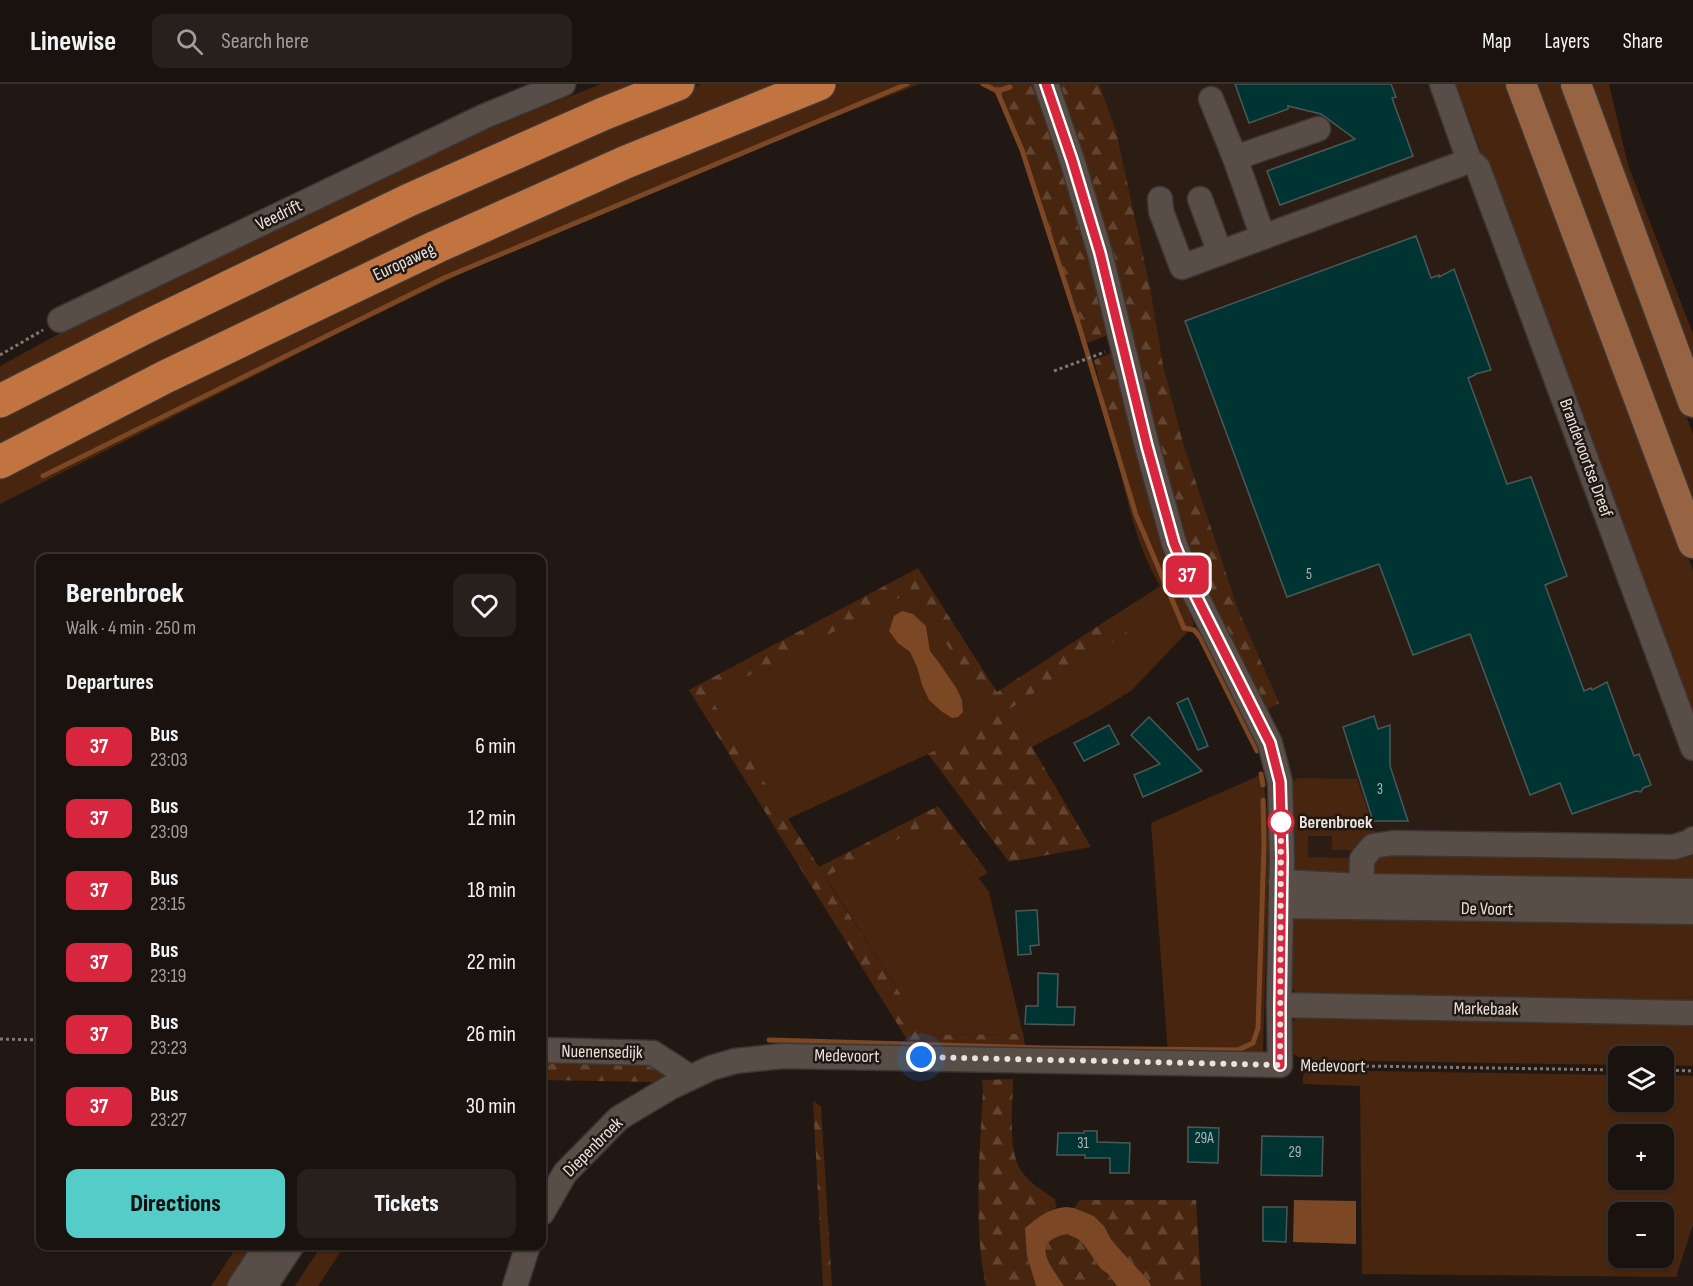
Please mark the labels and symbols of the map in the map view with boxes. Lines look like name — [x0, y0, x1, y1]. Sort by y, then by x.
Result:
street label: Veedrift — [253, 195, 306, 235]
street label: Europaweg — [370, 239, 438, 285]
street label: Brandevoortse Dreef — [1555, 396, 1617, 521]
line badge: 37 — [1160, 556, 1214, 594]
house number: 5 — [1306, 565, 1312, 584]
house number: 3 — [1377, 780, 1383, 799]
marker: Berenbroek — [1268, 809, 1294, 835]
place label: Berenbroek — [1299, 812, 1373, 833]
street label: De Voort — [1461, 898, 1514, 920]
street label: Markebaak — [1453, 998, 1519, 1020]
street label: Nuenensedijk — [561, 1041, 643, 1063]
your location — [906, 1042, 936, 1072]
street label: Medevoort — [814, 1045, 880, 1067]
street label: Medevoort — [1300, 1055, 1366, 1077]
street label: Diepenbroek — [559, 1113, 627, 1181]
house number: 29A — [1194, 1129, 1214, 1148]
house number: 31 — [1077, 1134, 1090, 1153]
house number: 29 — [1289, 1143, 1301, 1162]

